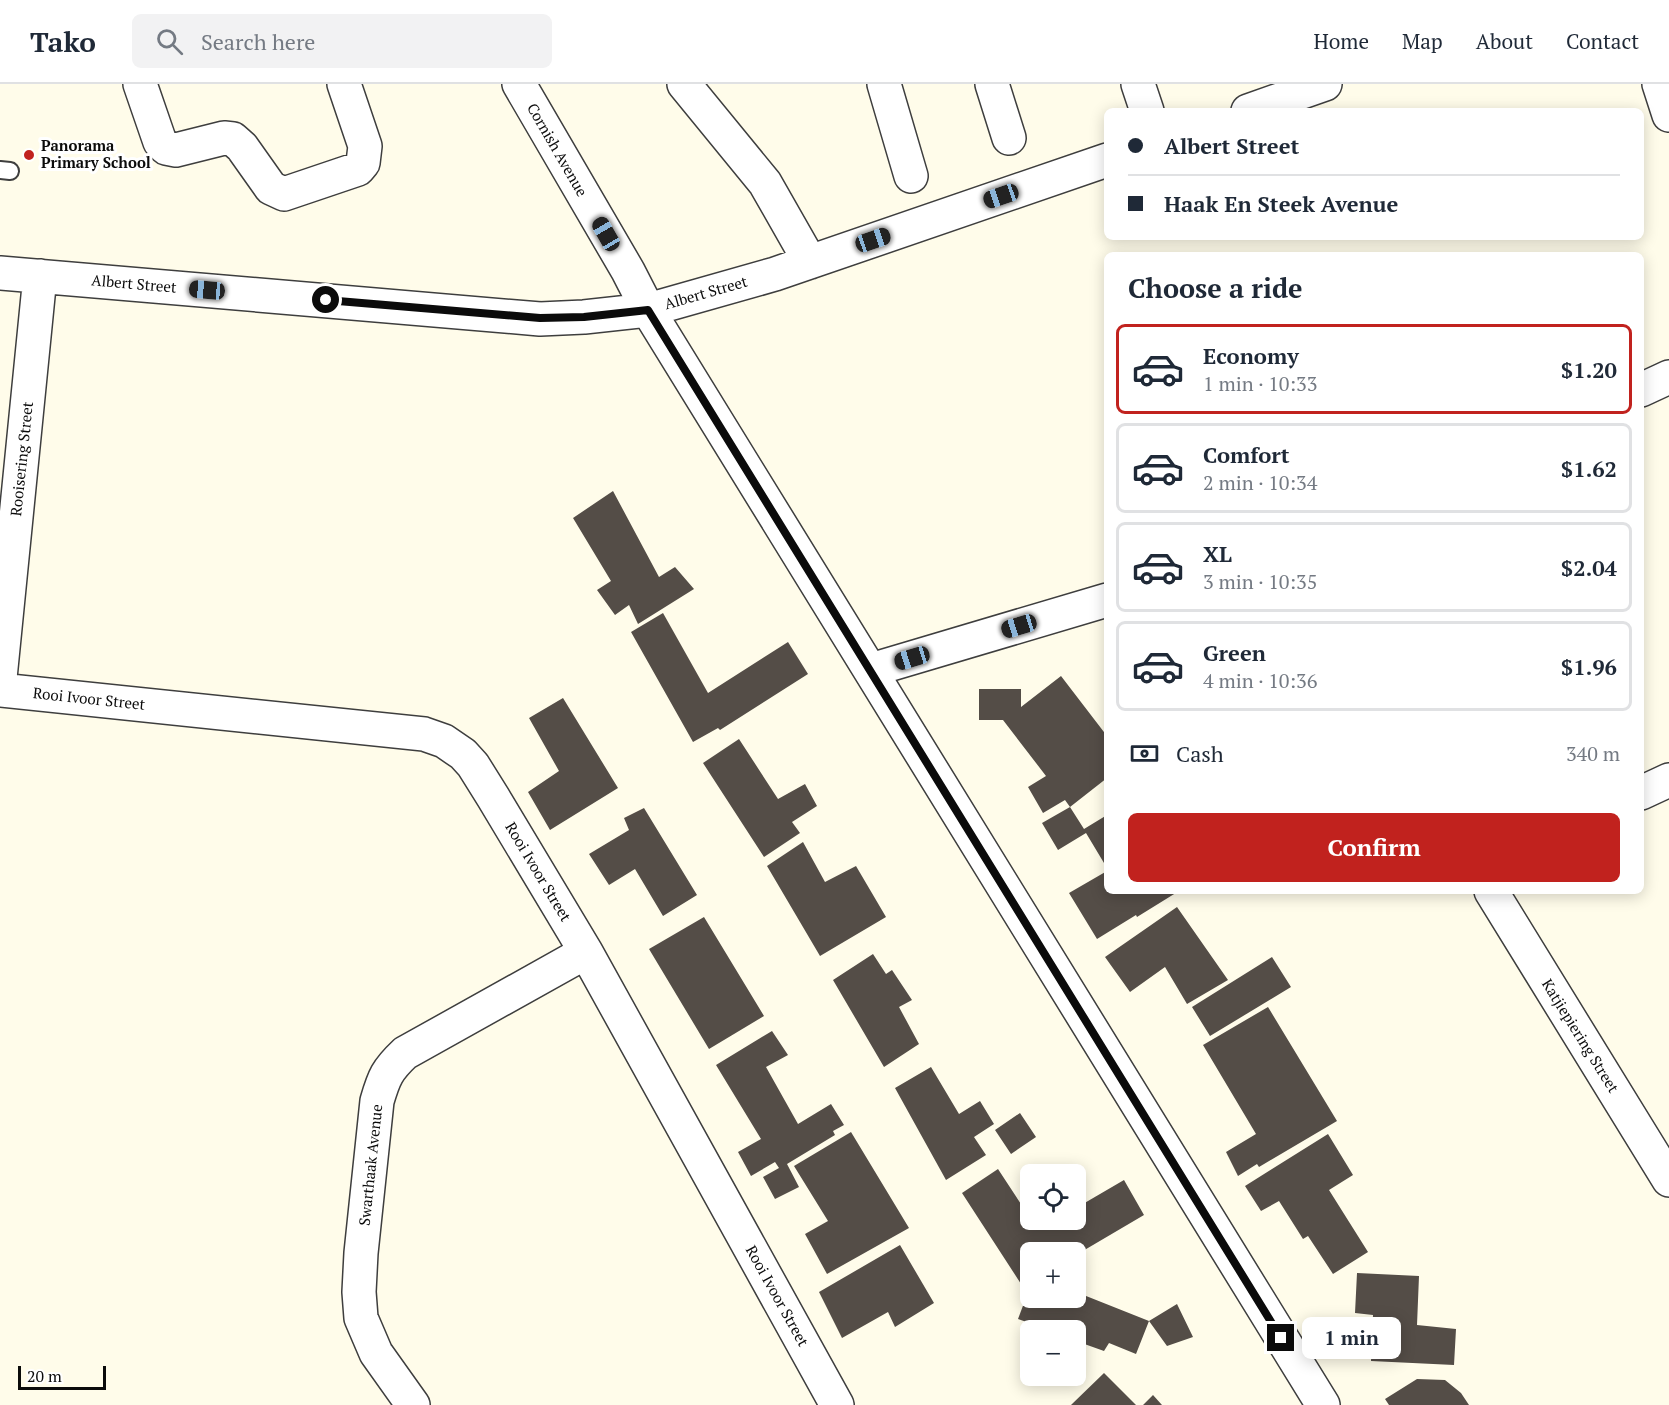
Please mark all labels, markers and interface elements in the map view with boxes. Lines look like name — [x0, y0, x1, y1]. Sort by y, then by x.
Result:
search box — [132, 14, 552, 68]
text: Tako — [30, 23, 96, 60]
icon: search — [153, 25, 186, 58]
text: Search here — [201, 27, 315, 56]
text: Home — [1313, 27, 1369, 55]
text: Map — [1402, 27, 1443, 55]
text: About — [1476, 27, 1533, 55]
text: Contact — [1566, 27, 1639, 55]
street label: Cornish Avenue — [523, 99, 593, 200]
text: Albert Street — [1164, 131, 1299, 160]
place label: Panorama Primary School — [41, 135, 151, 172]
marker: Panorama Primary School — [22, 148, 36, 162]
car — [981, 182, 1021, 210]
text: Haak En Steek Avenue — [1164, 189, 1398, 218]
car — [589, 214, 623, 254]
car — [853, 226, 893, 254]
street label: Albert Street — [91, 269, 178, 297]
text: Choose a ride — [1128, 270, 1303, 306]
street label: Albert Street — [662, 271, 750, 313]
car — [188, 279, 226, 301]
route start — [312, 286, 339, 313]
text: Economy — [1203, 341, 1299, 370]
icon: car — [1131, 342, 1185, 396]
text: $1.20 — [1561, 355, 1617, 384]
text: 1 min · 10:33 — [1203, 370, 1317, 397]
street label: Rooisering Street — [5, 400, 37, 517]
text: Comfort — [1203, 440, 1289, 469]
icon: car — [1131, 441, 1185, 495]
text: $1.62 — [1561, 454, 1617, 483]
text: 2 min · 10:34 — [1203, 469, 1317, 496]
text: XL — [1203, 539, 1232, 568]
icon: car — [1131, 540, 1185, 594]
text: $2.04 — [1561, 553, 1617, 582]
text: 3 min · 10:35 — [1203, 568, 1317, 595]
car — [999, 612, 1039, 640]
text: Green — [1203, 638, 1266, 667]
icon: car — [1131, 639, 1185, 693]
car — [892, 644, 932, 672]
text: $1.96 — [1561, 652, 1617, 681]
text: 4 min · 10:36 — [1203, 667, 1317, 694]
street label: Rooi Ivoor Street — [32, 682, 147, 714]
icon: cash — [1128, 737, 1161, 770]
text: Cash — [1176, 739, 1224, 768]
text: 340 m — [1566, 740, 1620, 767]
button: Confirm — [1128, 813, 1620, 882]
street label: Rooi Ivoor Street — [501, 818, 577, 925]
street label: Katjiepiering Street — [1538, 975, 1624, 1096]
street label: Swarthaak Avenue — [354, 1103, 386, 1227]
map controls — [1020, 1164, 1086, 1386]
button: locate — [1020, 1164, 1086, 1230]
street label: Rooi Ivoor Street — [742, 1241, 814, 1350]
button: + — [1020, 1242, 1086, 1308]
callout: 1 min — [1302, 1317, 1401, 1359]
button: − — [1020, 1320, 1086, 1386]
route end — [1267, 1324, 1294, 1351]
text: 1 min — [1324, 1324, 1379, 1351]
scale bar — [18, 1363, 106, 1390]
text: 20 m — [27, 1365, 62, 1387]

